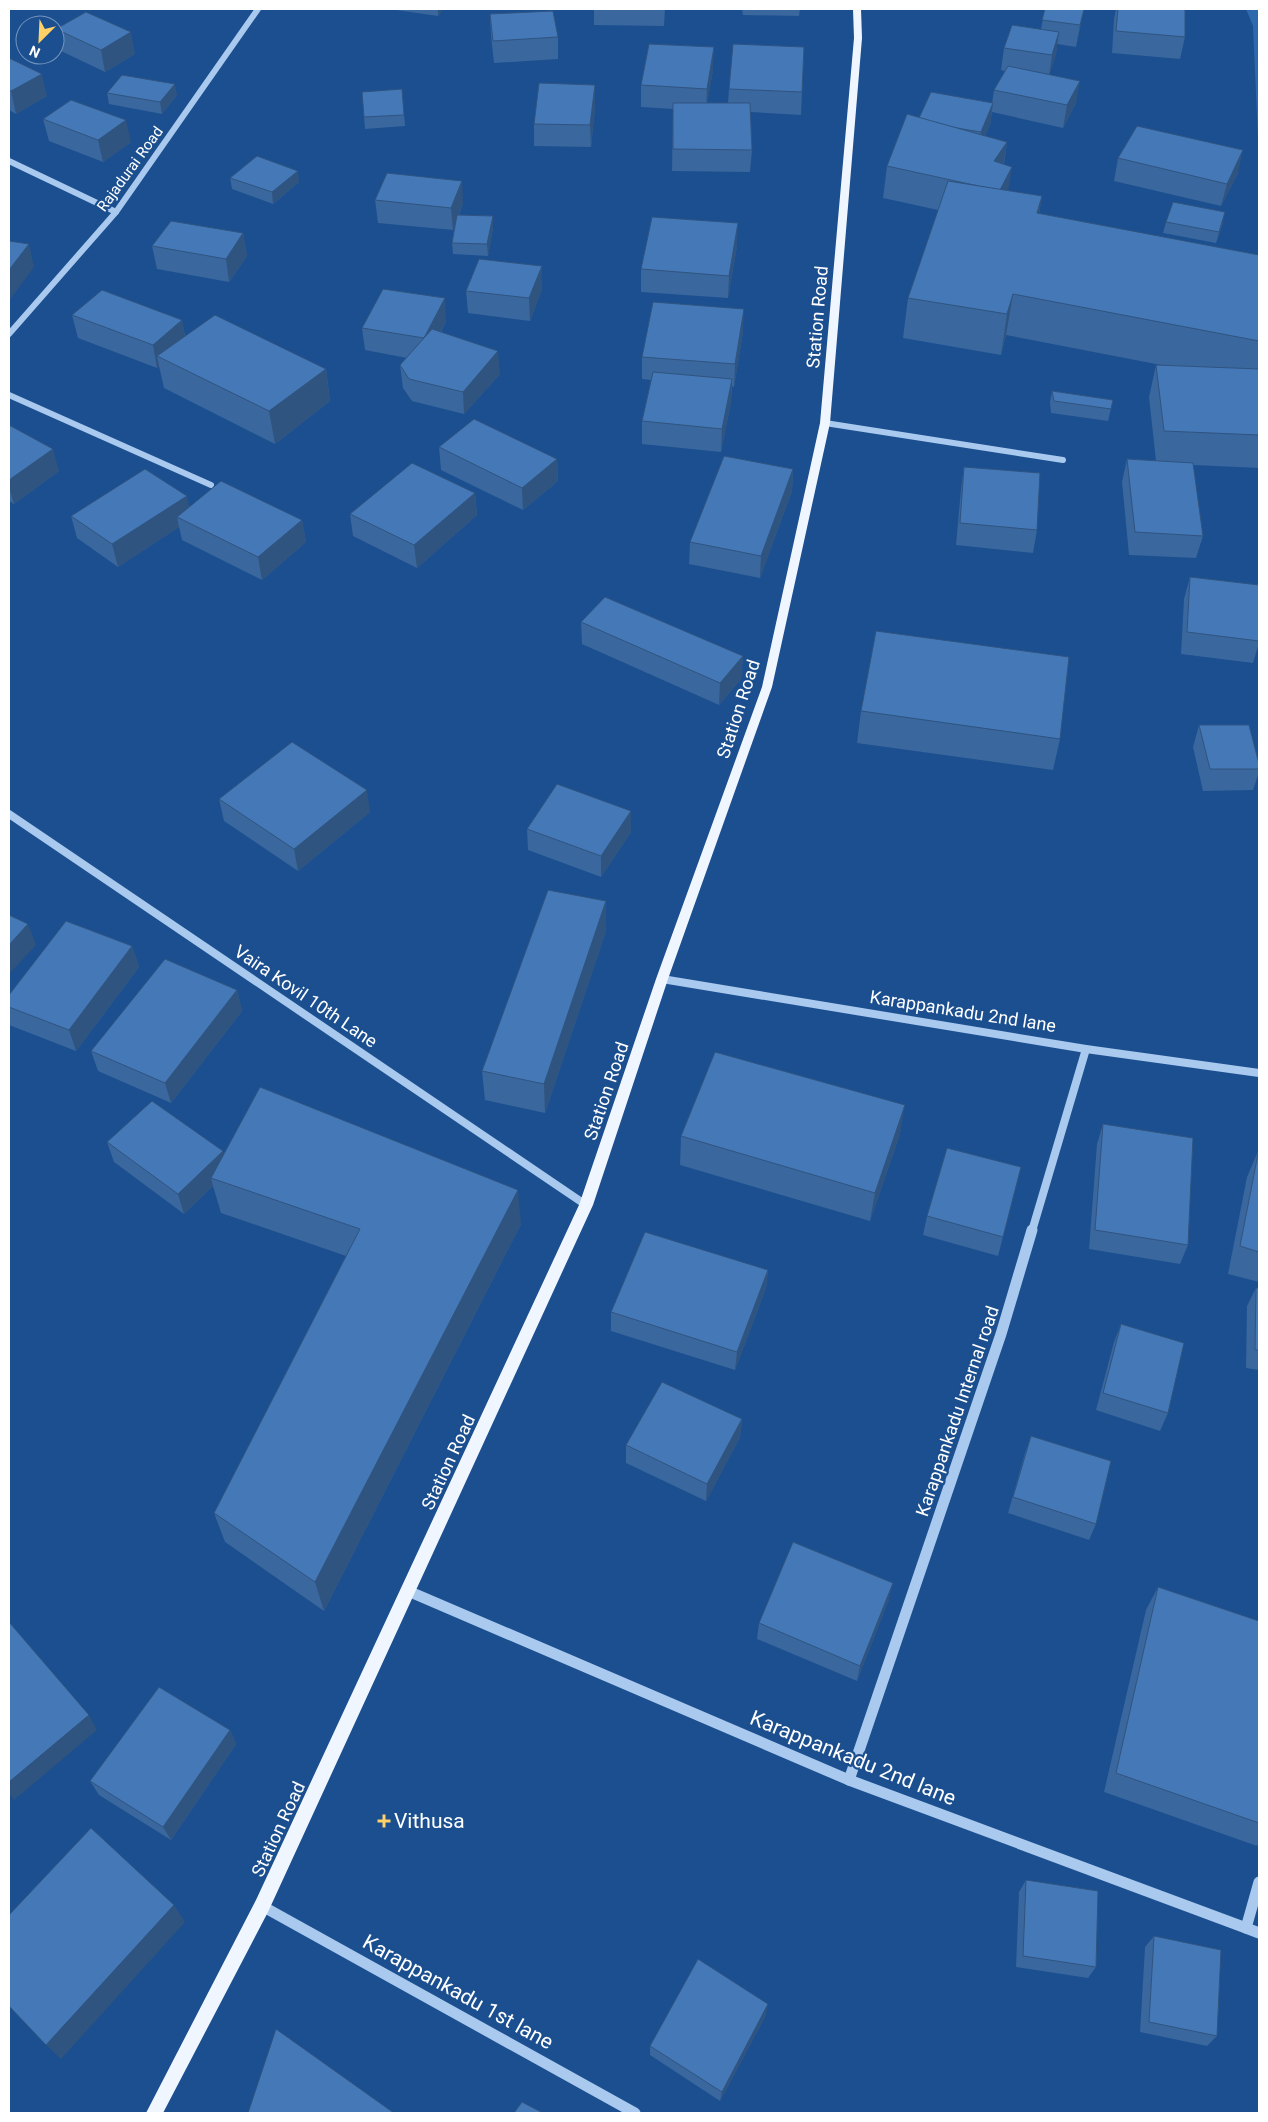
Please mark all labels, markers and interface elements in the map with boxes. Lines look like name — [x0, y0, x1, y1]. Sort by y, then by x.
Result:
north arrow — [15, 15, 65, 65]
text: N — [27, 43, 42, 61]
street label: Rajadurai Road — [93, 123, 167, 215]
street label: Station Road — [802, 265, 832, 369]
street label: Station Road — [712, 657, 764, 761]
street label: Vaira Kovil 10th Lane — [231, 940, 381, 1052]
street label: Karappankadu 2nd lane — [868, 986, 1058, 1036]
street label: Station Road — [579, 1039, 633, 1143]
street label: Karappankadu Internal road — [911, 1303, 1003, 1519]
street label: Station Road — [417, 1411, 479, 1513]
street label: Karappankadu 2nd lane — [747, 1706, 959, 1810]
street label: Station Road — [247, 1778, 309, 1880]
place label: Vithusa — [394, 1809, 465, 1833]
marker: Vithusa — [378, 1815, 390, 1827]
street label: Karappankadu 1st lane — [359, 1930, 557, 2054]

